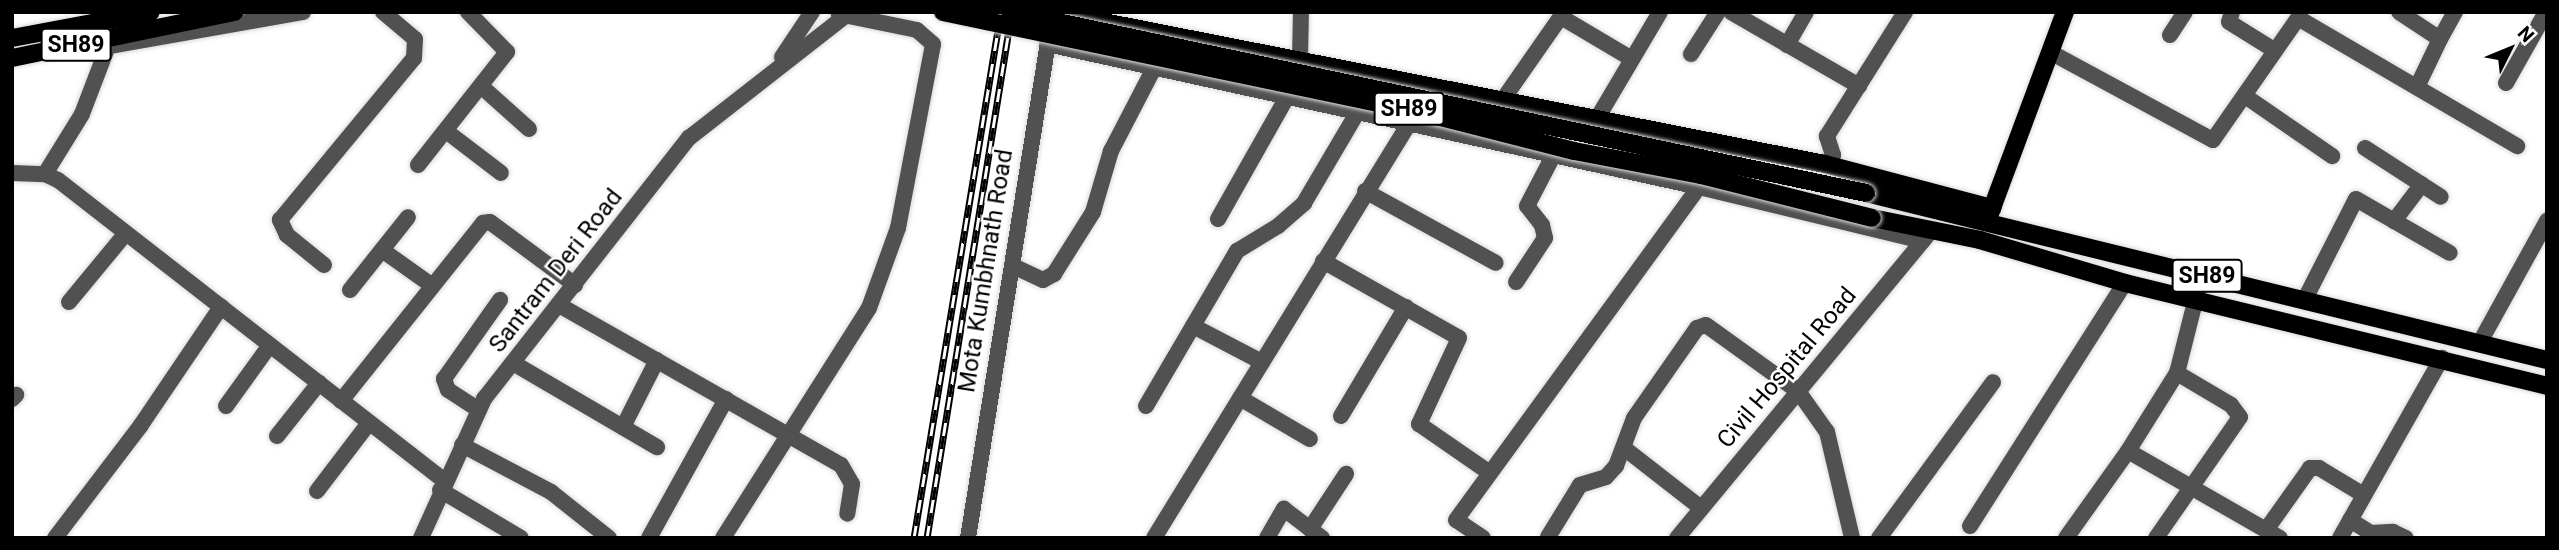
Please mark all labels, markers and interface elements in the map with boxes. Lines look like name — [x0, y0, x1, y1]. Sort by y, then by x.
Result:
north arrow — [2475, 14, 2545, 84]
text: N — [2513, 22, 2539, 47]
road number: SH89 — [39, 26, 113, 64]
road number: SH89 — [1372, 90, 1446, 128]
street label: Mota Kumbhnath Road — [953, 147, 1019, 395]
street label: Santram Deri Road — [483, 183, 629, 359]
road number: SH89 — [2170, 256, 2244, 296]
street label: Civil Hospital Road — [1711, 282, 1863, 454]

